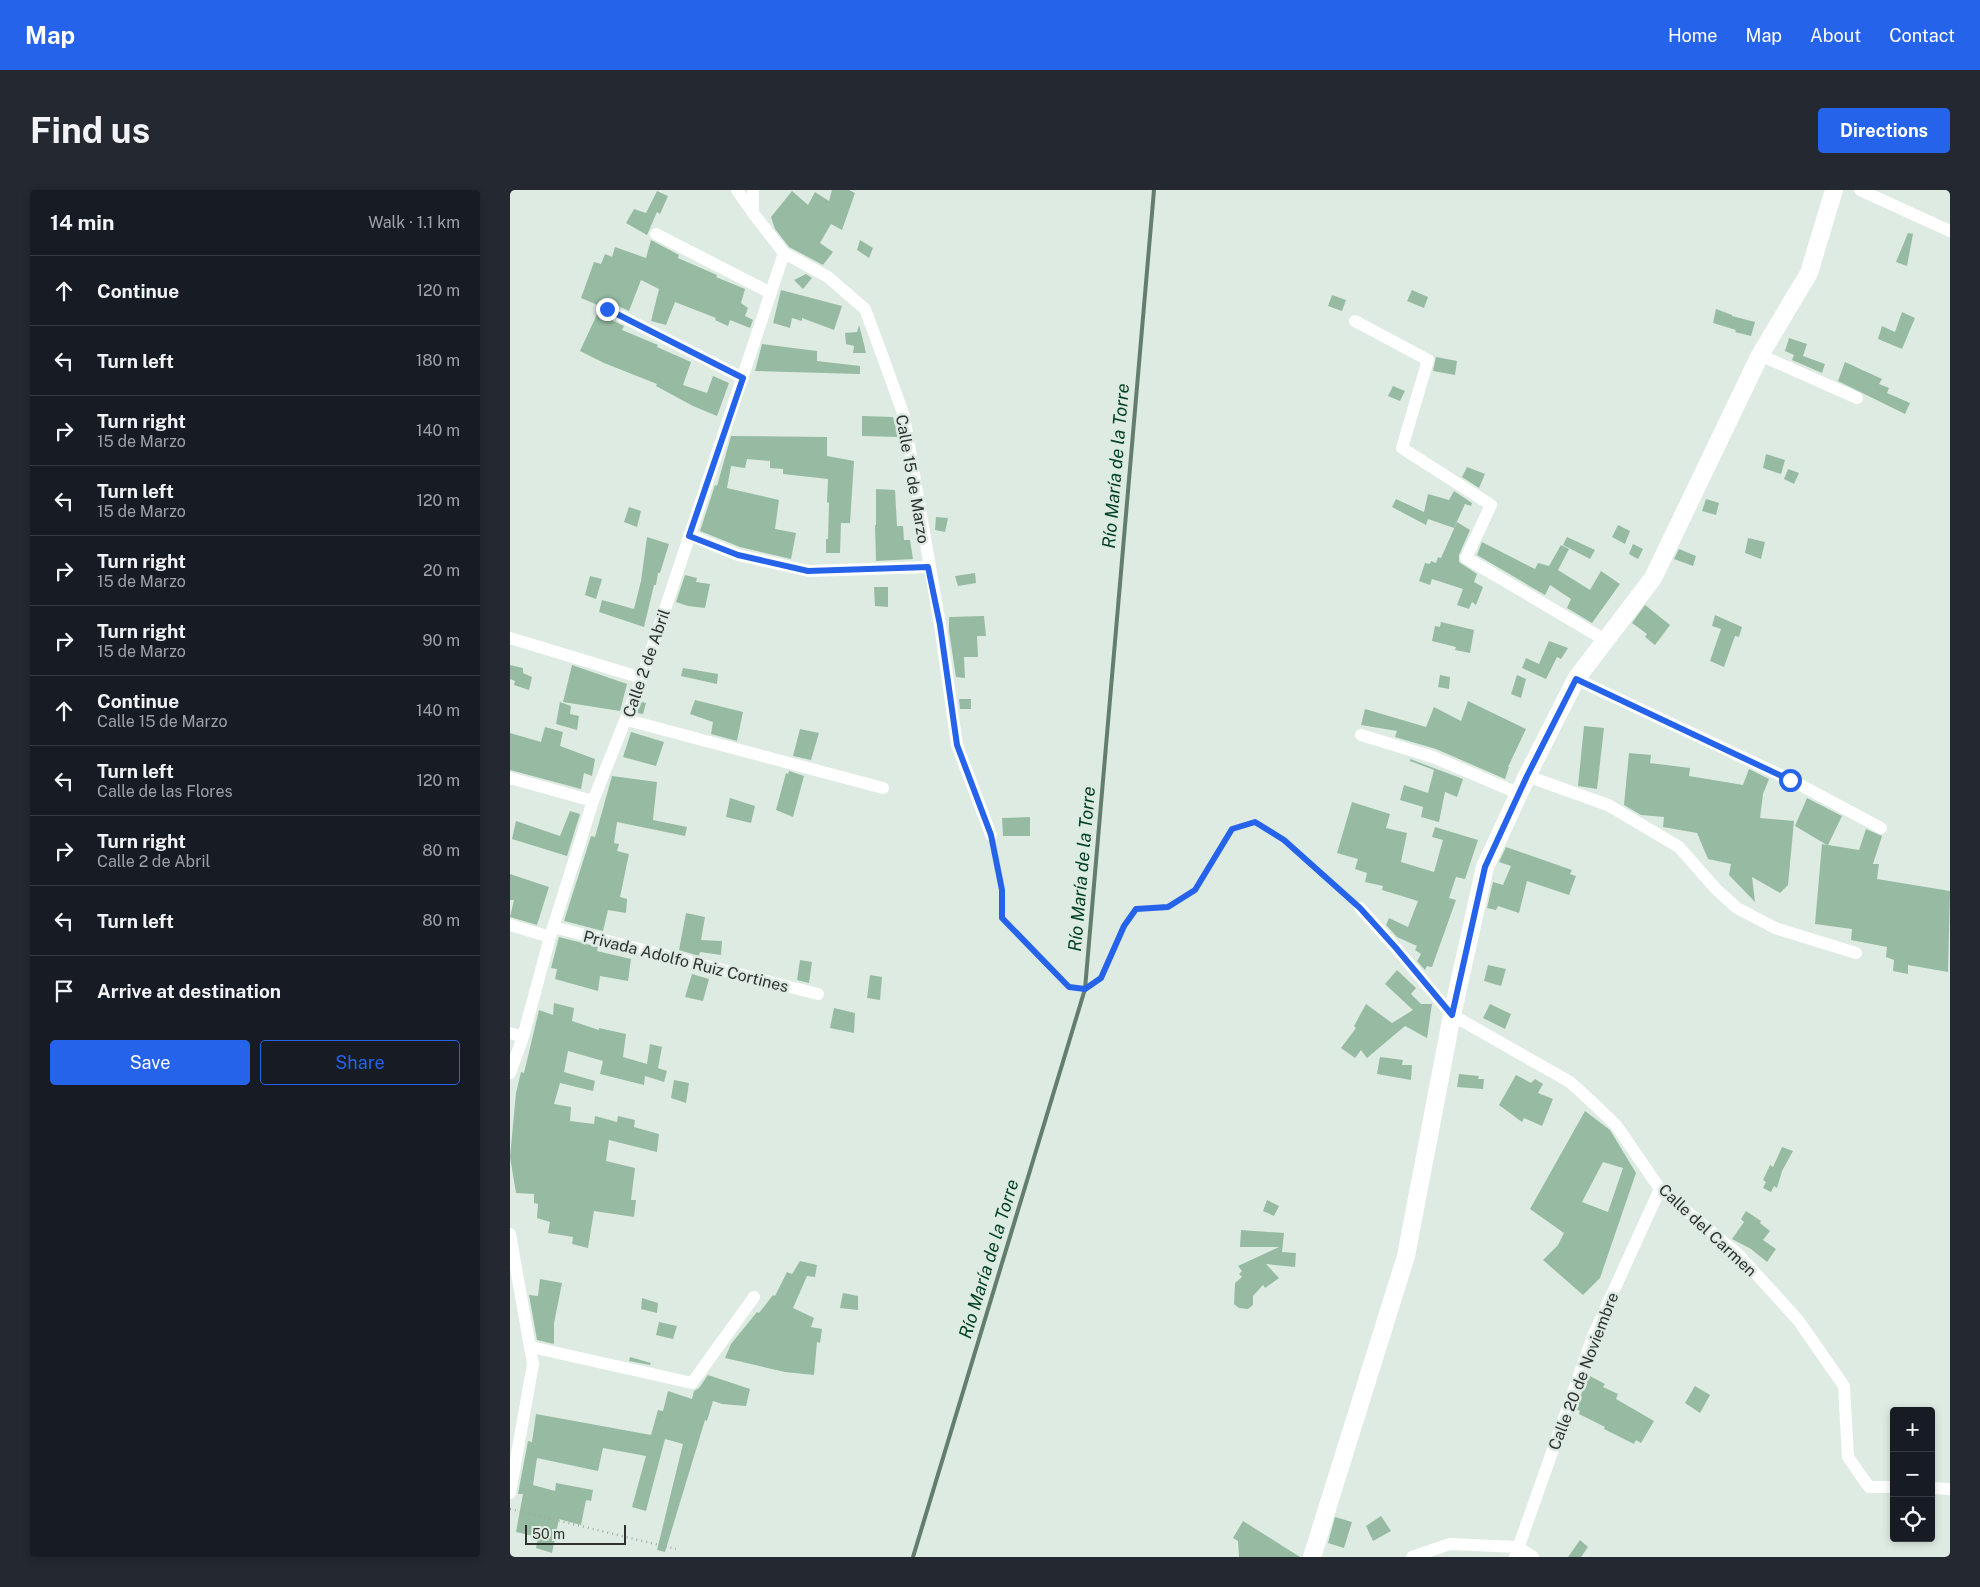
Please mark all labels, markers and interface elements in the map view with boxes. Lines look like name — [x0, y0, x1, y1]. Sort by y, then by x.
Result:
text: Map — [25, 21, 75, 49]
text: Home — [1668, 25, 1718, 46]
text: Map — [1746, 25, 1782, 46]
text: About — [1810, 25, 1861, 46]
text: Contact — [1889, 25, 1955, 46]
button: Directions — [1818, 108, 1950, 153]
text: Find us — [30, 110, 150, 151]
text: 14 min — [50, 210, 114, 235]
text: Walk · 1.1 km — [368, 213, 460, 232]
icon: ahead — [50, 277, 78, 305]
text: Continue — [97, 280, 179, 302]
text: 120 m — [416, 281, 460, 300]
route end — [596, 298, 619, 321]
icon: left — [50, 347, 78, 375]
text: Turn left — [97, 350, 174, 372]
text: 180 m — [416, 351, 460, 370]
water label: Río María de la Torre — [1098, 382, 1133, 549]
text: Turn right — [97, 410, 186, 432]
street label: Calle 15 de Marzo — [892, 413, 933, 545]
icon: right — [50, 417, 78, 445]
text: 140 m — [416, 421, 460, 440]
text: 15 de Marzo — [97, 432, 186, 451]
text: Turn left — [97, 480, 174, 502]
icon: left — [50, 487, 78, 515]
text: 120 m — [416, 491, 460, 510]
text: 15 de Marzo — [97, 502, 186, 521]
text: Turn right — [97, 550, 186, 572]
icon: right — [50, 557, 78, 585]
text: 20 m — [423, 561, 460, 580]
text: 15 de Marzo — [97, 572, 186, 591]
street label: Calle 2 de Abril — [619, 606, 674, 720]
text: Turn right — [97, 620, 186, 642]
icon: right — [50, 627, 78, 655]
text: 90 m — [423, 631, 460, 650]
text: 15 de Marzo — [97, 642, 186, 661]
text: Continue — [97, 690, 179, 712]
icon: ahead — [50, 697, 78, 725]
text: 140 m — [416, 701, 460, 720]
text: Calle 15 de Marzo — [97, 712, 228, 731]
text: Turn left — [97, 760, 174, 782]
icon: left — [50, 767, 78, 795]
route start — [1779, 769, 1802, 792]
text: 120 m — [416, 771, 460, 790]
text: Calle de las Flores — [97, 782, 233, 801]
water label: Río María de la Torre — [1064, 785, 1099, 952]
text: Turn right — [97, 830, 186, 852]
icon: right — [50, 837, 78, 865]
text: 80 m — [422, 841, 460, 860]
text: Calle 2 de Abril — [97, 852, 210, 871]
icon: left — [50, 907, 78, 935]
text: Turn left — [97, 910, 174, 932]
text: 80 m — [422, 911, 460, 930]
street label: Privada Adolfo Ruiz Cortines — [581, 927, 791, 996]
icon: arrive — [50, 977, 78, 1005]
text: Arrive at destination — [97, 980, 281, 1002]
button: Save — [50, 1040, 250, 1085]
button: Share — [260, 1040, 460, 1085]
water label: Río María de la Torre — [954, 1176, 1023, 1341]
street label: Calle del Carmen — [1655, 1180, 1761, 1281]
street label: Calle 20 de Noviembre — [1545, 1290, 1622, 1453]
map controls — [1890, 1407, 1935, 1542]
button: + — [1890, 1407, 1935, 1452]
button: − — [1890, 1452, 1935, 1497]
button: locate — [1890, 1497, 1935, 1542]
scale bar — [525, 1522, 626, 1545]
text: 50 m — [532, 1526, 565, 1542]

